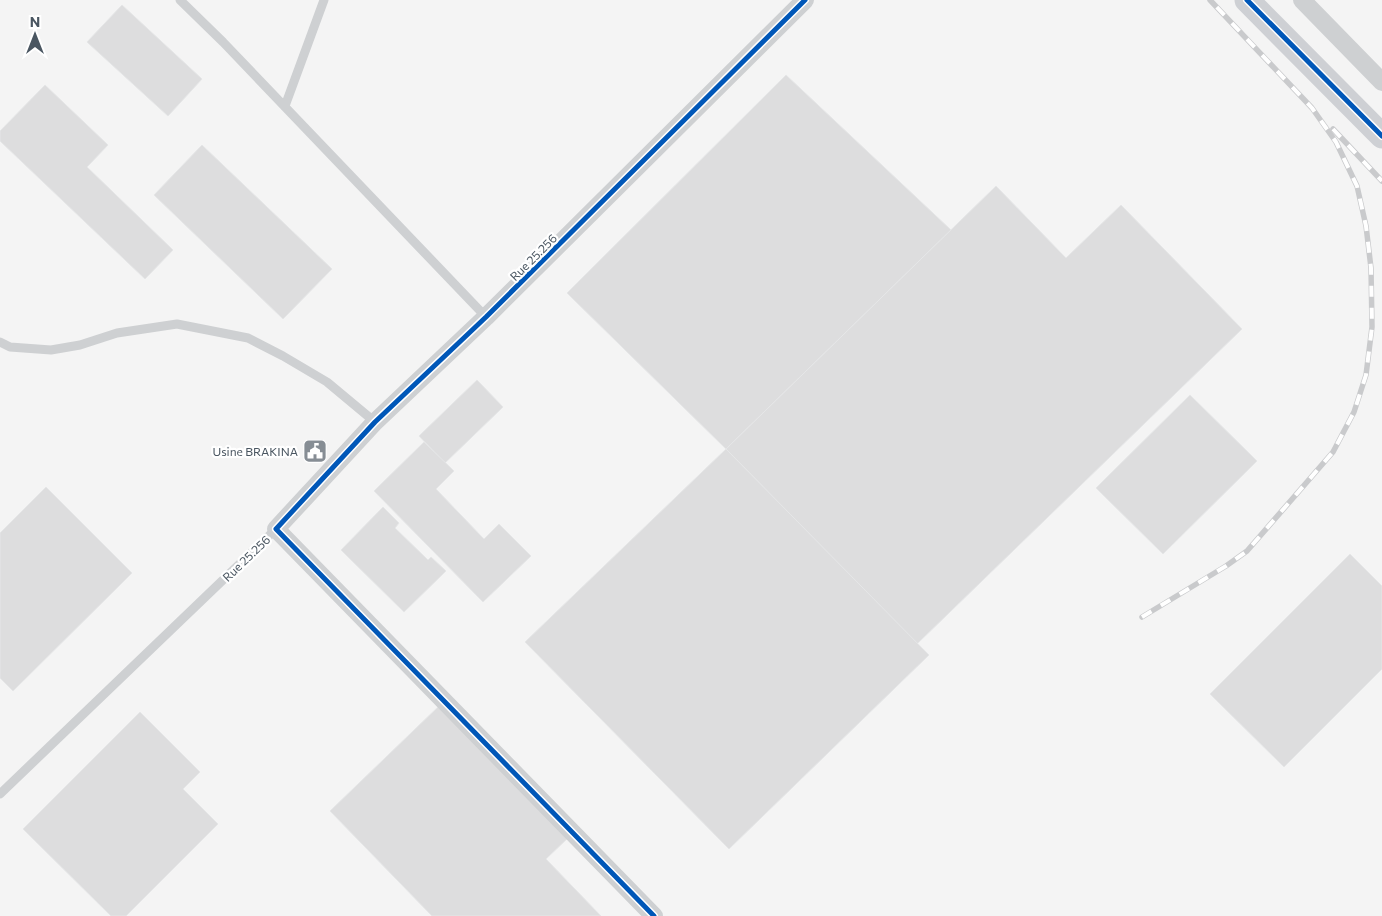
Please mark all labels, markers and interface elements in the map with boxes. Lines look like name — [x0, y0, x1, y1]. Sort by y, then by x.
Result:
north arrow — [10, 10, 60, 60]
text: N — [30, 13, 40, 30]
street label: Rue 25.256 — [507, 231, 559, 283]
public building icon: Usine BRAKINA — [302, 438, 328, 464]
place label: Usine BRAKINA — [212, 444, 298, 458]
street label: Rue 25.256 — [219, 532, 273, 584]

